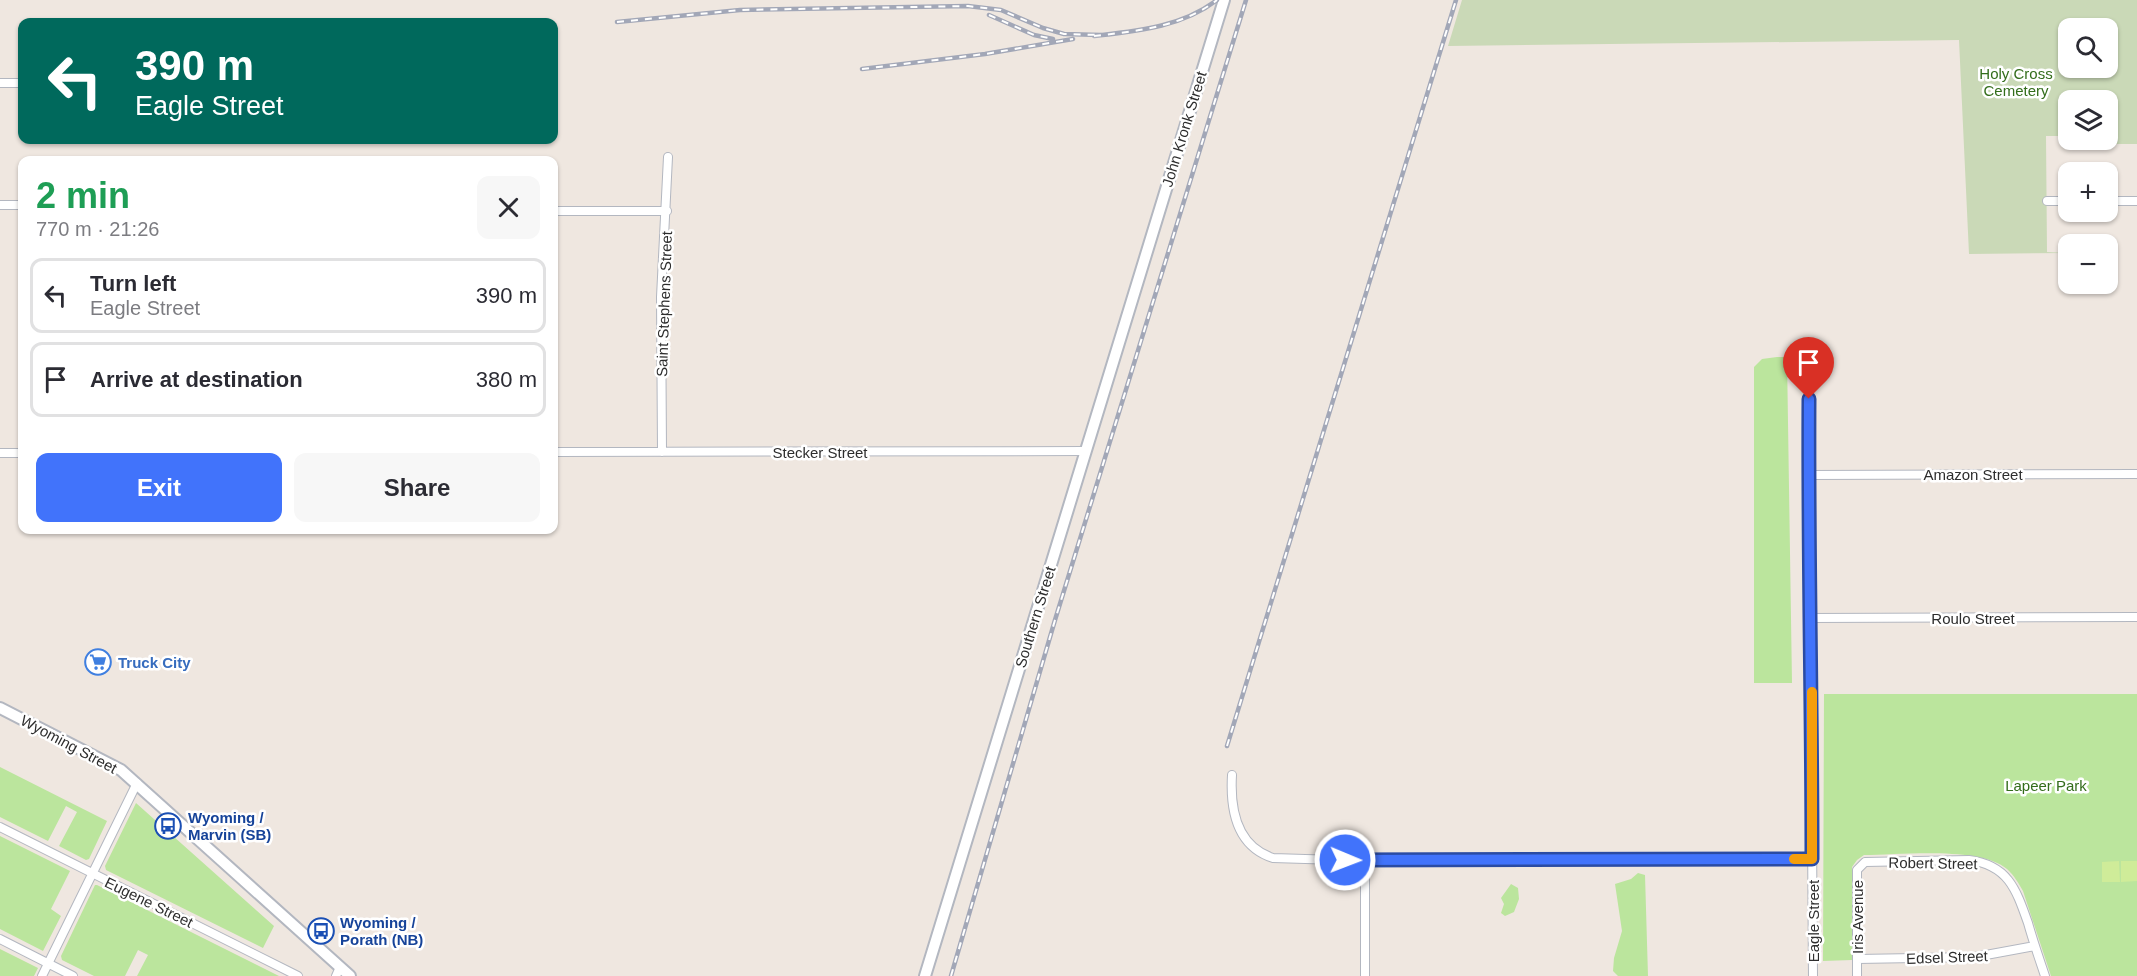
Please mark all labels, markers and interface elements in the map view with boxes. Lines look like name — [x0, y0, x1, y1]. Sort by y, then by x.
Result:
map controls — [2058, 18, 2118, 294]
button: search — [2058, 18, 2118, 78]
icon: left — [36, 42, 114, 120]
text: 390 m — [135, 42, 254, 89]
park label: Holy Cross Cemetery — [1979, 65, 2053, 99]
street label: John Kronk Street — [1158, 68, 1210, 189]
button: layers — [2058, 90, 2118, 150]
text: Eagle Street — [135, 91, 284, 121]
button: + — [2058, 162, 2118, 222]
text: 2 min — [36, 175, 130, 216]
button: close — [477, 176, 540, 239]
text: 770 m · 21:26 — [36, 218, 159, 240]
street label: Saint Stephens Street — [653, 230, 675, 377]
button: − — [2058, 234, 2118, 294]
text: Turn left — [90, 271, 176, 296]
icon: left — [39, 279, 72, 312]
text: 390 m — [476, 283, 537, 308]
text: Eagle Street — [90, 297, 200, 319]
pin — [1783, 337, 1834, 399]
icon: arrive — [1792, 346, 1825, 379]
icon: arrive — [39, 363, 72, 396]
text: Arrive at destination — [90, 367, 303, 392]
text: 380 m — [476, 367, 537, 392]
street label: Stecker Street — [772, 444, 868, 461]
button: Exit — [36, 453, 282, 522]
button: Share — [294, 453, 540, 522]
street label: Amazon Street — [1923, 466, 2023, 483]
street label: Southern Street — [1012, 563, 1059, 670]
street label: Roulo Street — [1931, 610, 2016, 627]
supermarket icon: Truck City — [83, 647, 113, 677]
place label: Truck City — [118, 654, 191, 671]
street label: Wyoming Street — [18, 711, 121, 777]
park label: Lapeer Park — [2005, 777, 2087, 794]
place label: Wyoming / Marvin (SB) — [188, 809, 271, 843]
bus stop icon: Wyoming / Marvin (SB) — [153, 811, 183, 841]
position arrow — [1313, 828, 1377, 892]
street label: Robert Street — [1888, 854, 1979, 872]
street label: Eugene Street — [102, 873, 197, 931]
street label: Eagle Street — [1805, 879, 1822, 962]
street label: Iris Avenue — [1849, 880, 1866, 954]
place label: Wyoming / Porath (NB) — [340, 914, 423, 948]
bus stop icon: Wyoming / Porath (NB) — [306, 916, 336, 946]
street label: Edsel Street — [1906, 947, 1989, 967]

